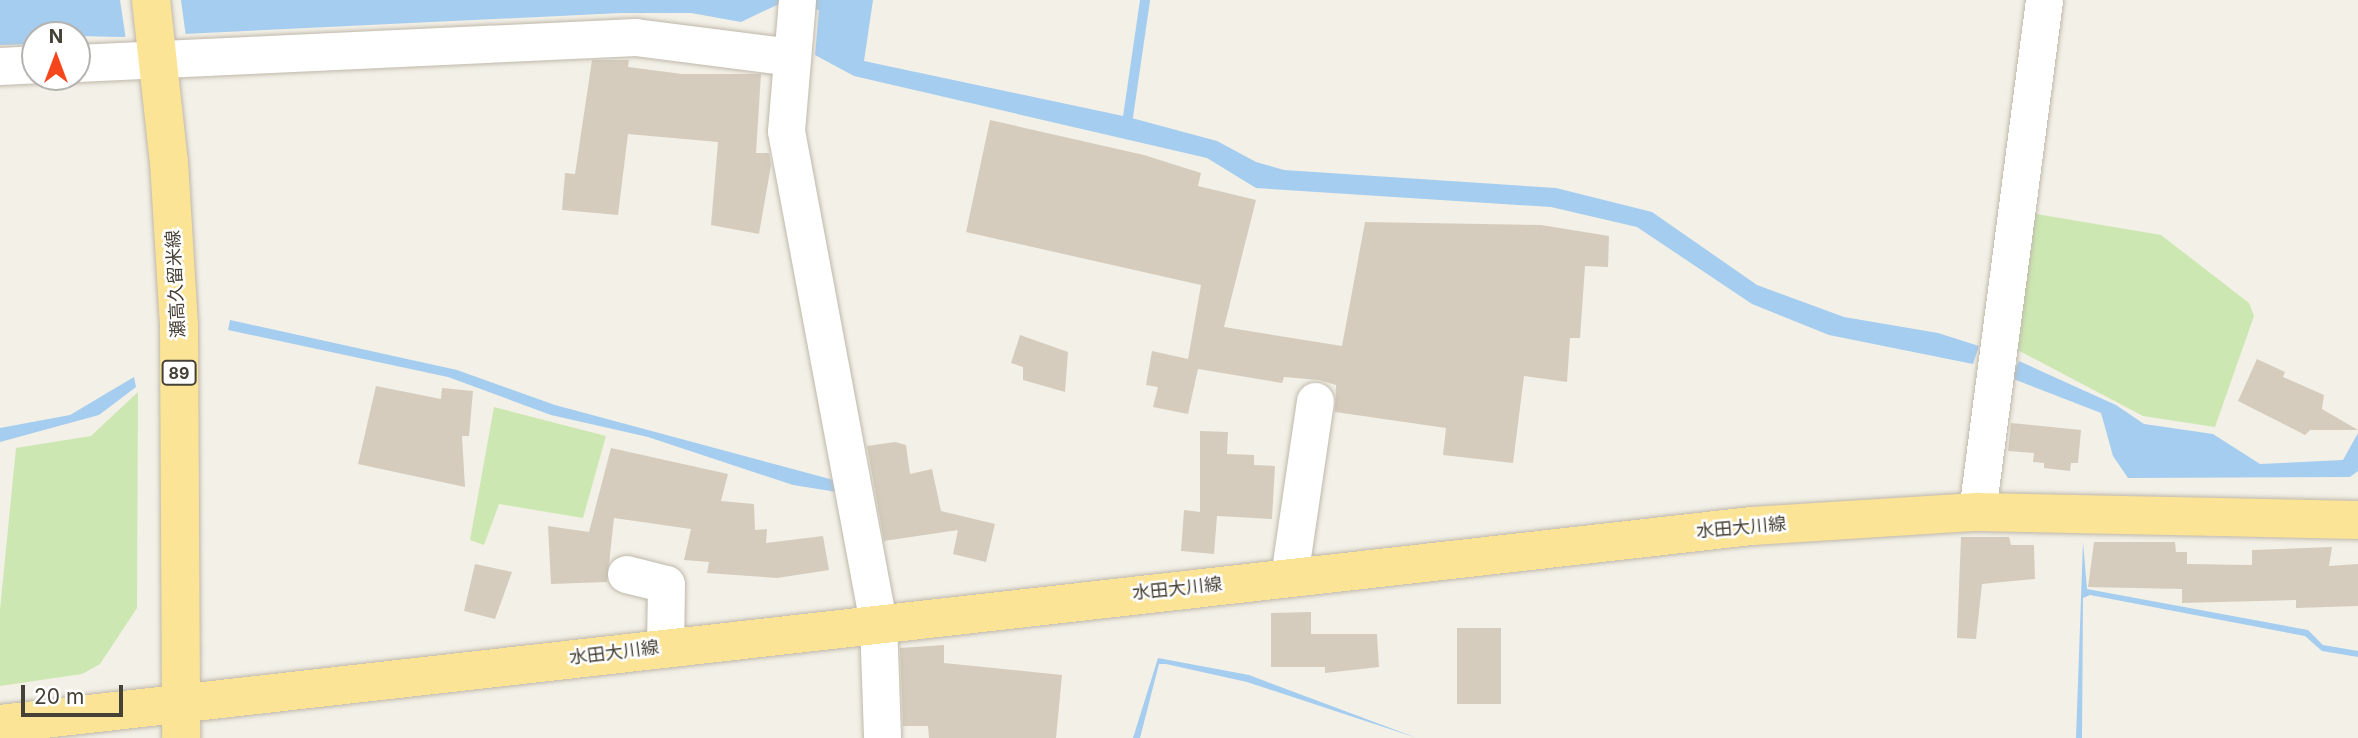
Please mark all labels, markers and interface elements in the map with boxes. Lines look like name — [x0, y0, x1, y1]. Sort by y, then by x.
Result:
north arrow — [21, 21, 91, 91]
text: N — [49, 25, 63, 48]
street label: 瀬高久留米線 — [162, 230, 190, 338]
road number: 89 — [162, 360, 196, 386]
street label: 水田大川線 — [1695, 513, 1787, 543]
street label: 水田大川線 — [1131, 574, 1223, 604]
street label: 水田大川線 — [568, 637, 660, 669]
scale bar — [24, 672, 126, 716]
text: 20 m — [34, 684, 84, 709]

